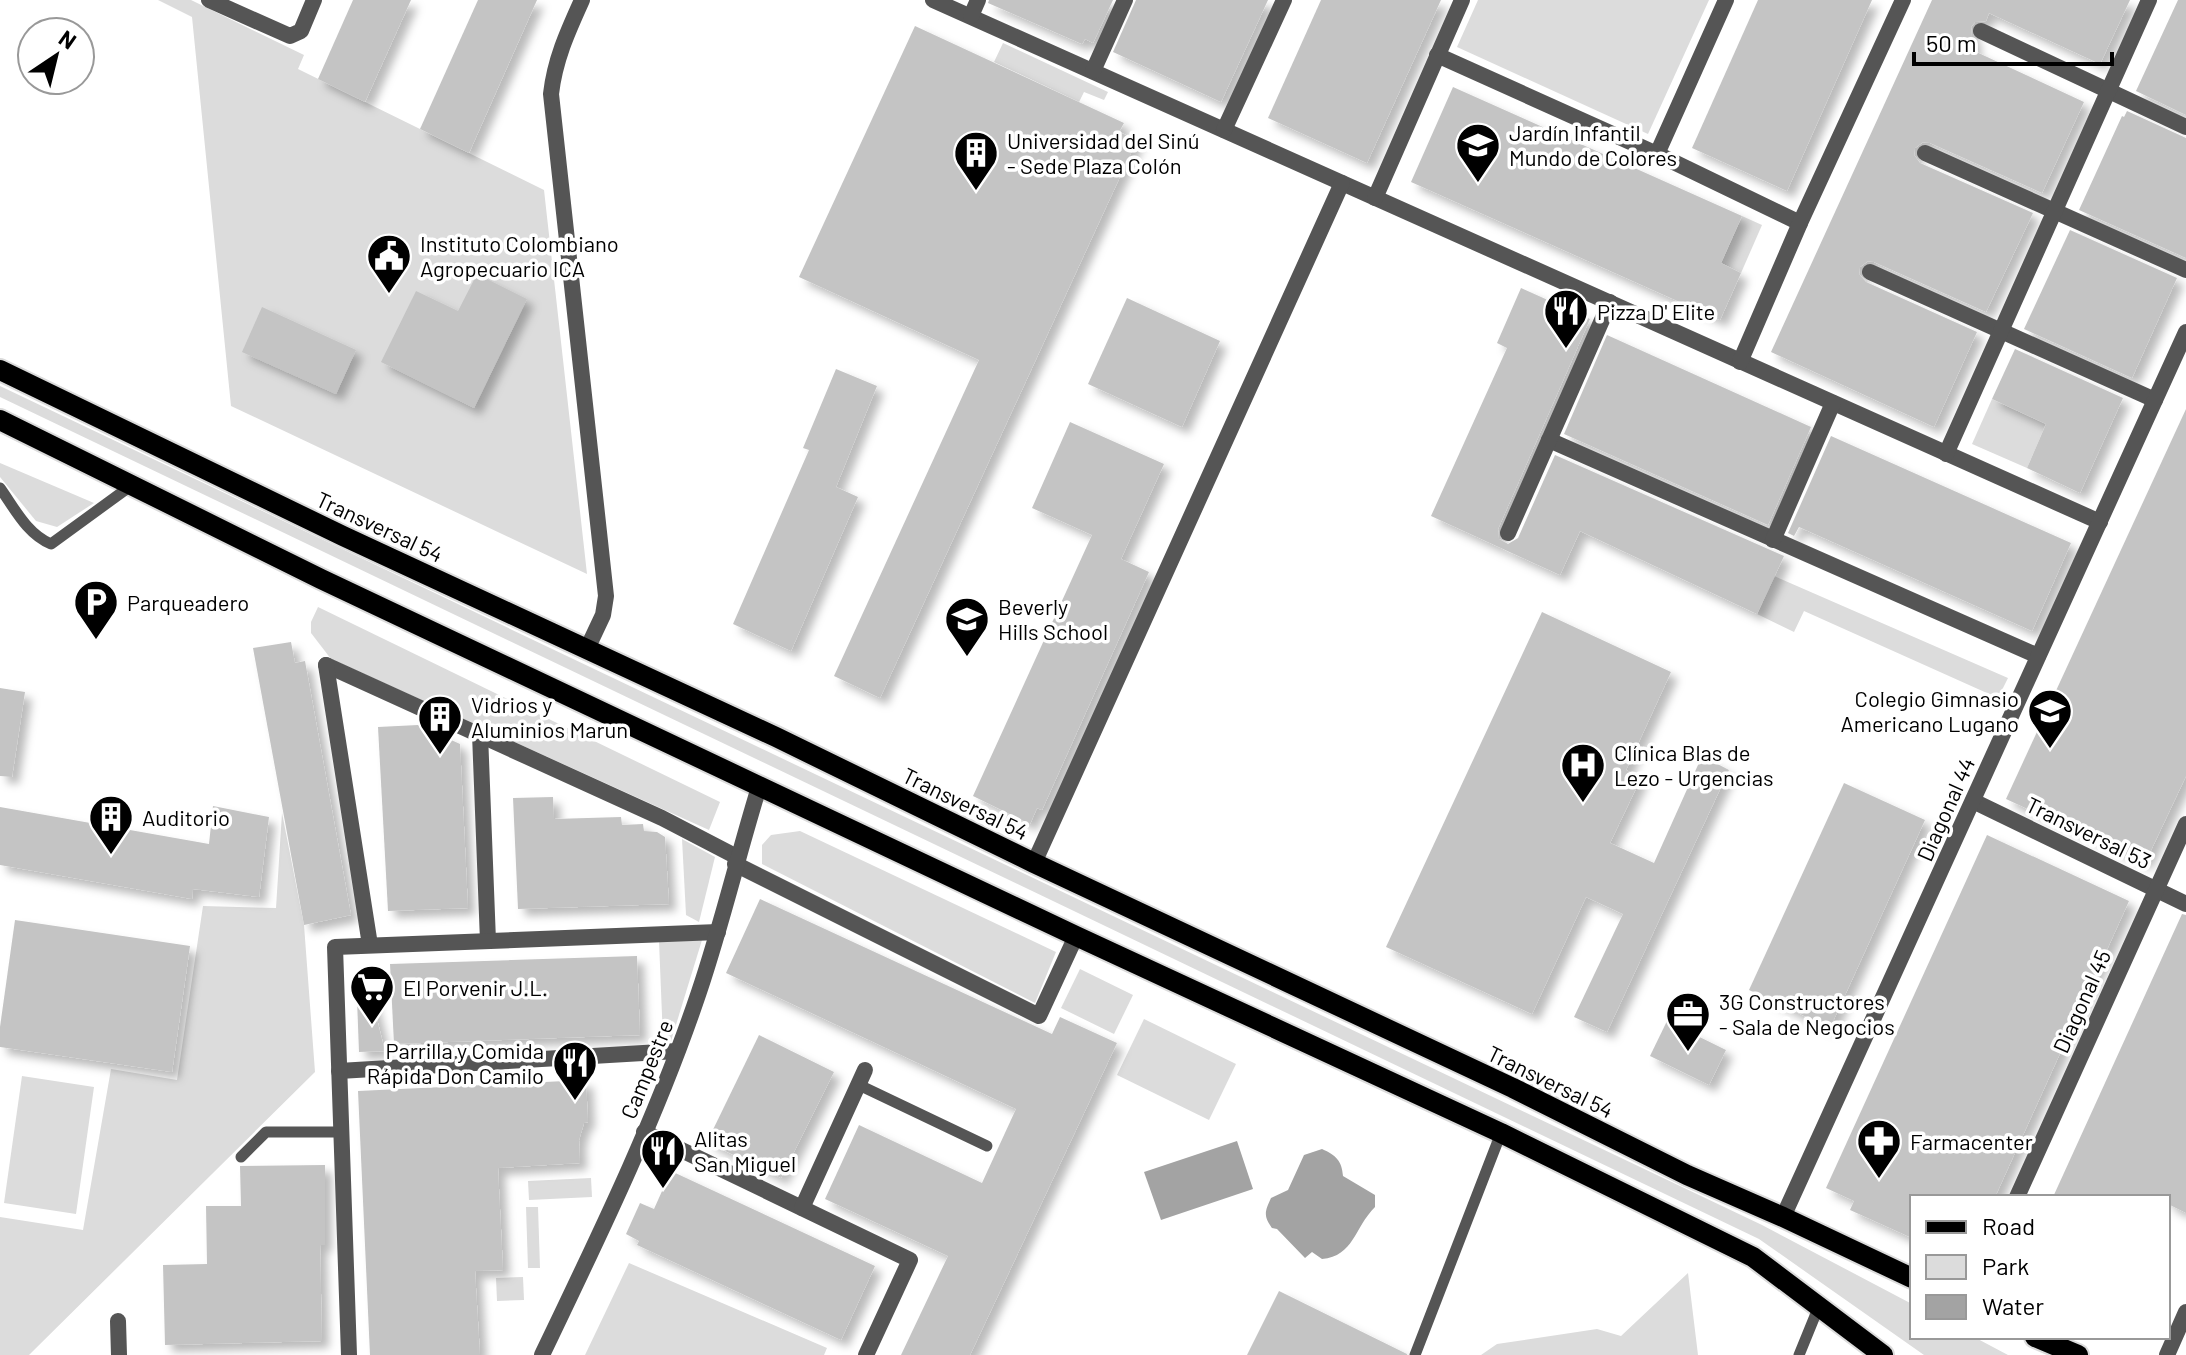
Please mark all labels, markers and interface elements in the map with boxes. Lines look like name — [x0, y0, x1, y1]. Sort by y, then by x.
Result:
north arrow — [16, 16, 96, 96]
scale bar — [1914, 16, 2112, 66]
text: N — [55, 24, 81, 54]
text: 50 m — [1926, 28, 1977, 57]
place label: Jardín Infantil Mundo de Colores — [1509, 119, 1677, 170]
school or university icon: Jardín Infantil Mundo de Colores — [1454, 121, 1502, 184]
place label: Universidad del Sinú - Sede Plaza Colón — [1007, 127, 1200, 178]
building icon: Universidad del Sinú - Sede Plaza Colón — [952, 129, 1000, 192]
place label: Instituto Colombiano Agropecuario ICA — [420, 230, 619, 281]
public building icon: Instituto Colombiano Agropecuario ICA — [365, 232, 413, 295]
restaurant icon: Pizza D' Elite — [1542, 287, 1590, 350]
place label: Pizza D' Elite — [1597, 298, 1715, 324]
street label: Transversal 54 — [313, 485, 447, 567]
parking icon: Parqueadero — [72, 578, 120, 641]
place label: Parqueadero — [127, 589, 249, 615]
place label: Beverly Hills School — [998, 593, 1108, 644]
school or university icon: Beverly Hills School — [943, 595, 991, 658]
place label: Colegio Gimnasio Americano Lugano — [1840, 685, 2019, 736]
school or university icon: Colegio Gimnasio Americano Lugano — [2026, 687, 2074, 750]
place label: Vidrios y Aluminios Marun — [471, 691, 628, 742]
building icon: Vidrios y Aluminios Marun — [416, 693, 464, 756]
place label: Clínica Blas de Lezo - Urgencias — [1614, 739, 1774, 790]
hospital icon: Clínica Blas de Lezo - Urgencias — [1559, 741, 1607, 804]
street label: Diagonal 44 — [1911, 753, 1979, 865]
street label: Transversal 54 — [899, 761, 1033, 845]
street label: Transversal 53 — [2022, 791, 2156, 873]
building icon: Auditorio — [87, 793, 135, 856]
place label: Auditorio — [142, 804, 230, 830]
street label: Diagonal 45 — [2047, 945, 2115, 1057]
supermarket icon: El Porvenir J.L. — [348, 963, 396, 1026]
place label: El Porvenir J.L. — [403, 974, 548, 1000]
place label: 3G Constructores - Sala de Negocios — [1719, 988, 1895, 1039]
office icon: 3G Constructores - Sala de Negocios — [1664, 990, 1712, 1053]
street label: Campestre — [614, 1016, 678, 1122]
place label: Parrilla y Comida Rápida Don Camilo — [367, 1037, 544, 1088]
restaurant icon: Parrilla y Comida Rápida Don Camilo — [551, 1039, 599, 1102]
street label: Transversal 54 — [1484, 1039, 1618, 1123]
pharmacy icon: Farmacenter — [1855, 1117, 1903, 1180]
place label: Alitas San Miguel — [694, 1125, 796, 1176]
restaurant icon: Alitas San Miguel — [639, 1127, 687, 1190]
place label: Farmacenter — [1910, 1128, 2033, 1154]
legend — [1910, 1195, 2170, 1339]
text: Road — [1982, 1211, 2035, 1240]
text: Park — [1982, 1251, 2029, 1280]
text: Water — [1982, 1291, 2044, 1320]

